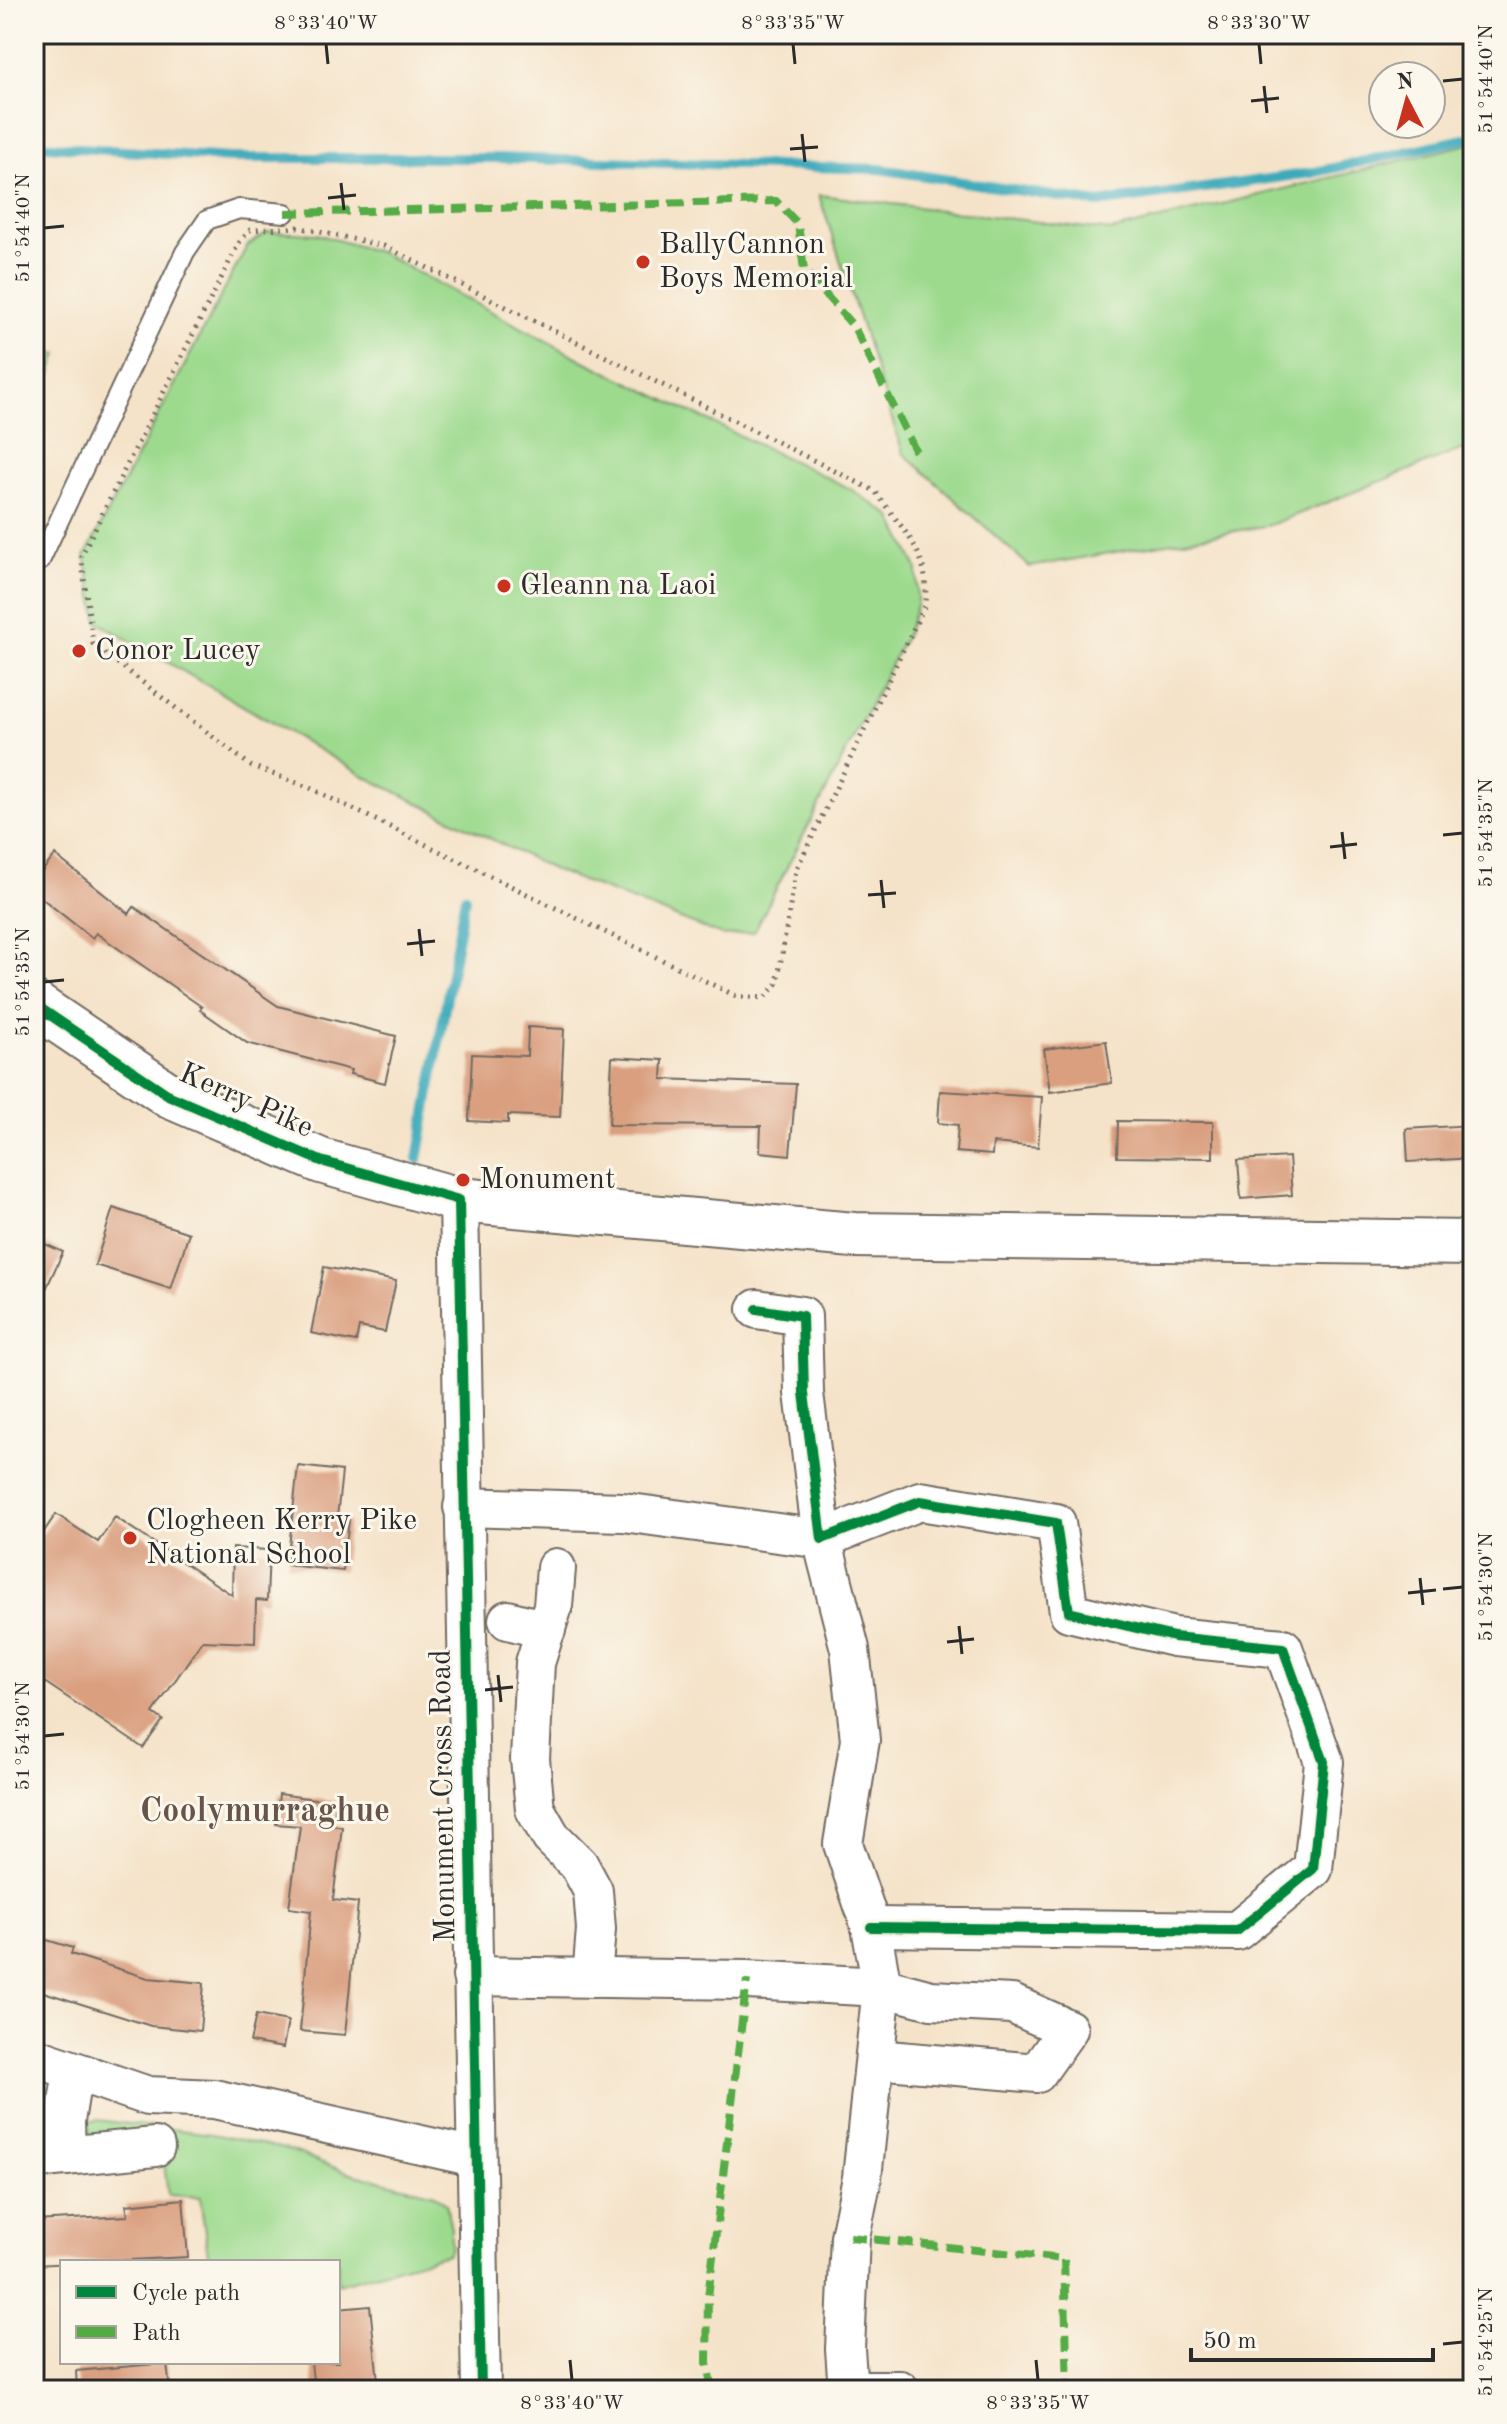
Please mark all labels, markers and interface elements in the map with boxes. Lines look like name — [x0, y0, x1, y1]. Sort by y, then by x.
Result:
text: 8°33'40"W — [274, 14, 378, 34]
text: 8°33'35"W — [741, 14, 845, 34]
text: 8°33'30"W — [1207, 14, 1311, 34]
text: 51°54'40"N — [1477, 24, 1497, 134]
north arrow — [1367, 60, 1447, 140]
text: N — [1396, 70, 1415, 94]
text: 51°54'40"N — [14, 173, 34, 283]
place label: BallyCannon Boys Memorial — [659, 230, 853, 294]
marker: BallyCannon Boys Memorial — [634, 253, 652, 271]
place label: Gleann na Laoi — [520, 571, 716, 601]
marker: Gleann na Laoi — [495, 577, 513, 595]
place label: Conor Lucey — [95, 636, 261, 666]
marker: Conor Lucey — [70, 642, 88, 660]
text: 51°54'35"N — [1477, 778, 1497, 888]
text: 51°54'35"N — [14, 927, 34, 1037]
street label: Kerry Pike — [174, 1058, 318, 1144]
place label: Monument — [479, 1165, 616, 1195]
marker: Monument — [454, 1171, 472, 1189]
place label: Clogheen Kerry Pike National School — [146, 1506, 417, 1570]
marker: Clogheen Kerry Pike National School — [121, 1529, 139, 1547]
text: 51°54'30"N — [1477, 1532, 1497, 1642]
street label: Monument Cross Road — [426, 1649, 462, 1943]
text: 51°54'30"N — [14, 1681, 34, 1791]
district label: Coolymurraghue — [140, 1795, 390, 1829]
legend — [60, 2260, 340, 2364]
text: Cycle path — [132, 2282, 240, 2306]
text: 51°54'25"N — [1477, 2287, 1497, 2397]
scale bar — [1191, 2312, 1433, 2362]
text: Path — [132, 2322, 181, 2346]
text: 50 m — [1203, 2330, 1257, 2354]
text: 8°33'40"W — [520, 2394, 624, 2414]
text: 8°33'35"W — [986, 2394, 1090, 2414]

